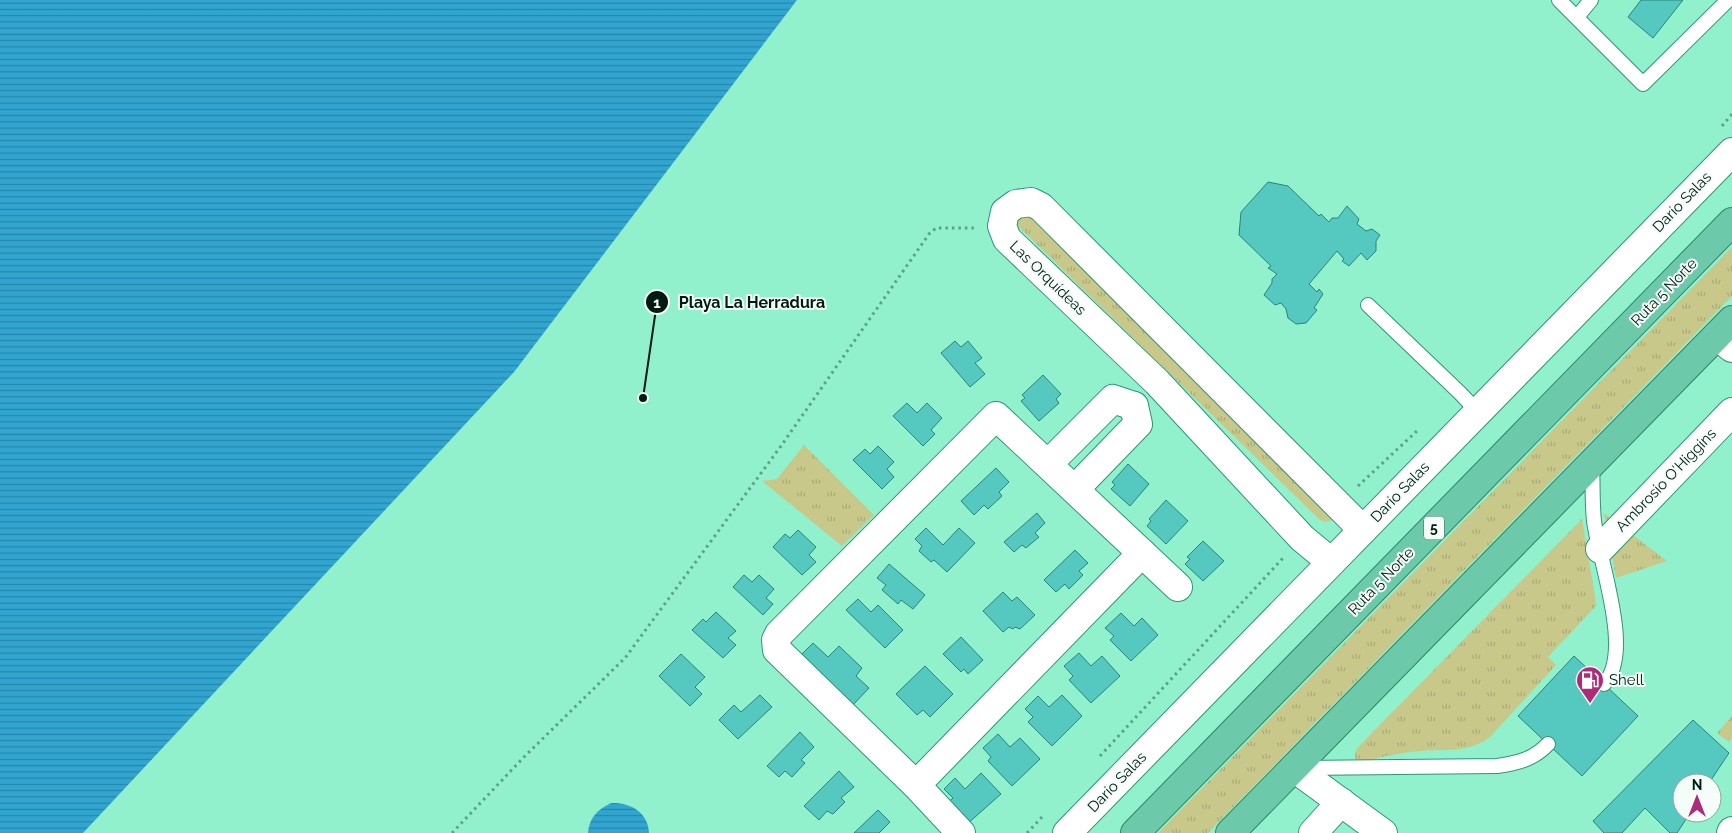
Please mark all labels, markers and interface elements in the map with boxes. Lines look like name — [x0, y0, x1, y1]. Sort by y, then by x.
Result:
street label: Darío Salas — [1649, 168, 1715, 236]
street label: Las Orquídeas — [1006, 237, 1090, 319]
street label: Ruta 5 Norte — [1627, 254, 1701, 330]
callout: Playa La Herradura — [644, 287, 835, 318]
text: Playa La Herradura — [679, 293, 825, 312]
text: 1 — [653, 294, 661, 312]
street label: Ambrosio O'Higgins — [1612, 425, 1720, 535]
street label: Darío Salas — [1367, 458, 1433, 526]
road number: 5 — [1424, 516, 1444, 540]
street label: Ruta 5 Norte — [1344, 543, 1418, 619]
fuel station icon: Shell — [1575, 665, 1605, 704]
place label: Shell — [1609, 671, 1645, 689]
street label: Darío Salas — [1084, 748, 1150, 816]
north arrow — [1672, 773, 1722, 823]
text: N — [1692, 777, 1702, 793]

